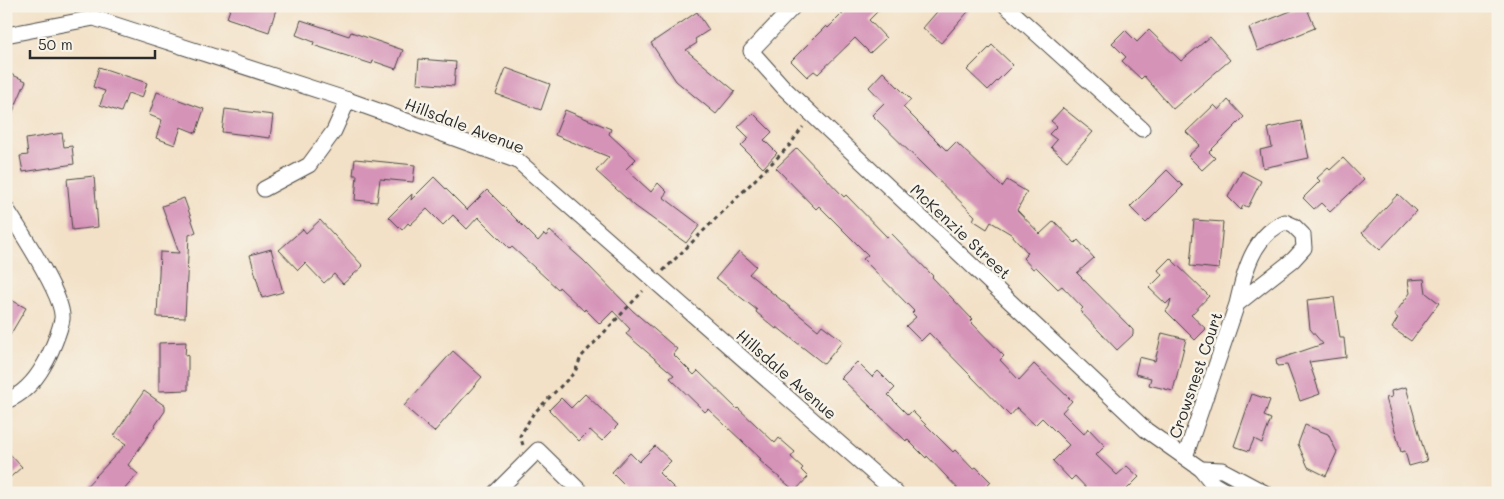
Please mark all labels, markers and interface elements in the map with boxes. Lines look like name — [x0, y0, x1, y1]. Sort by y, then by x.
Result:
scale bar — [30, 28, 155, 60]
text: 50 m — [38, 34, 73, 54]
street label: Hillsdale Avenue — [402, 93, 528, 157]
street label: McKenzie Street — [906, 179, 1016, 283]
street label: Crowsnest Court — [1163, 309, 1227, 441]
street label: Hillsdale Avenue — [732, 325, 842, 423]

